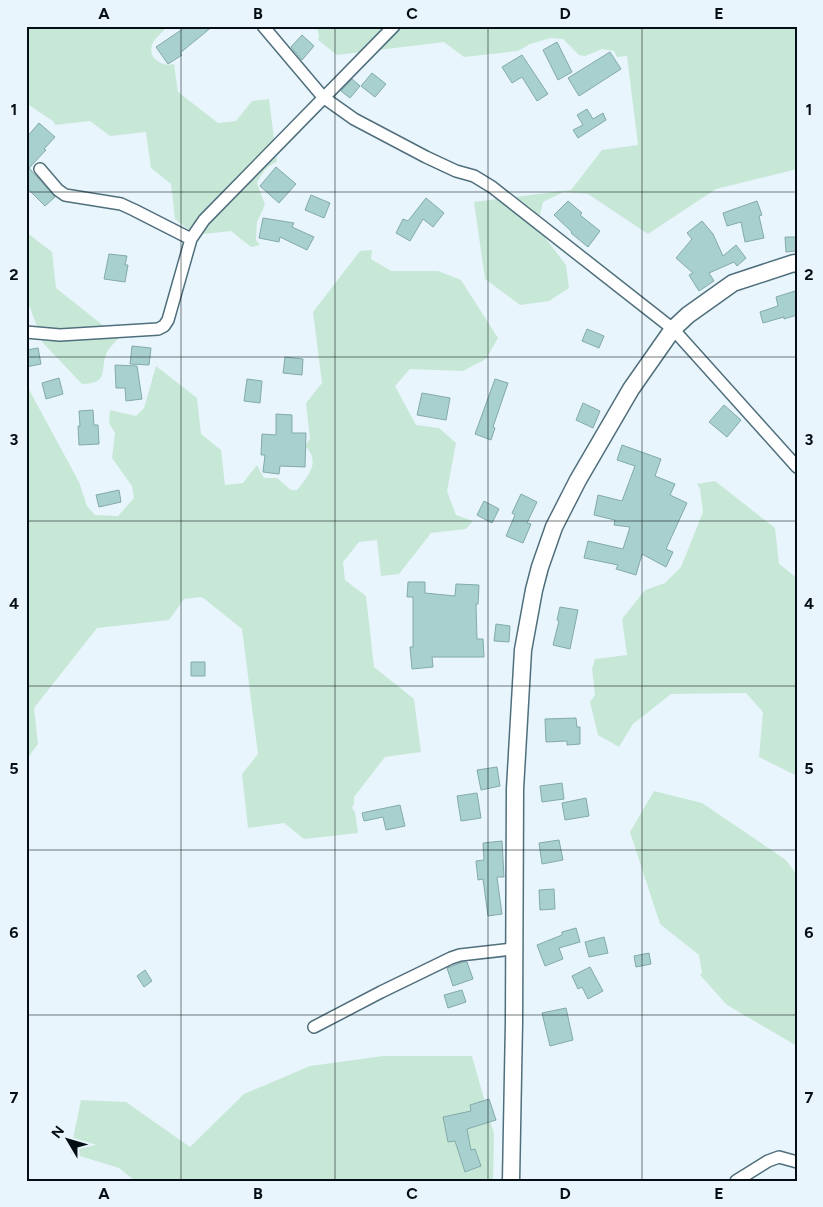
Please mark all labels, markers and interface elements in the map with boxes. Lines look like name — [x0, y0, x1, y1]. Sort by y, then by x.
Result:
text: A — [98, 4, 110, 23]
text: B — [253, 4, 263, 23]
text: C — [406, 4, 418, 23]
text: D — [559, 4, 571, 23]
text: E — [714, 4, 724, 23]
text: 1 — [11, 100, 17, 119]
text: 1 — [806, 100, 812, 119]
text: 2 — [9, 265, 19, 284]
text: 2 — [804, 265, 814, 284]
text: 3 — [10, 430, 19, 449]
text: 3 — [805, 430, 814, 449]
text: 4 — [9, 594, 19, 613]
text: 4 — [804, 594, 814, 613]
text: 5 — [9, 759, 19, 778]
text: 5 — [804, 759, 814, 778]
text: 6 — [9, 923, 19, 942]
text: 6 — [804, 923, 814, 942]
text: 7 — [10, 1088, 19, 1107]
text: 7 — [805, 1088, 814, 1107]
north arrow — [42, 1114, 92, 1164]
text: N — [48, 1123, 68, 1142]
text: A — [98, 1184, 110, 1203]
text: B — [253, 1184, 263, 1203]
text: C — [406, 1184, 418, 1203]
text: D — [559, 1184, 571, 1203]
text: E — [714, 1184, 724, 1203]

